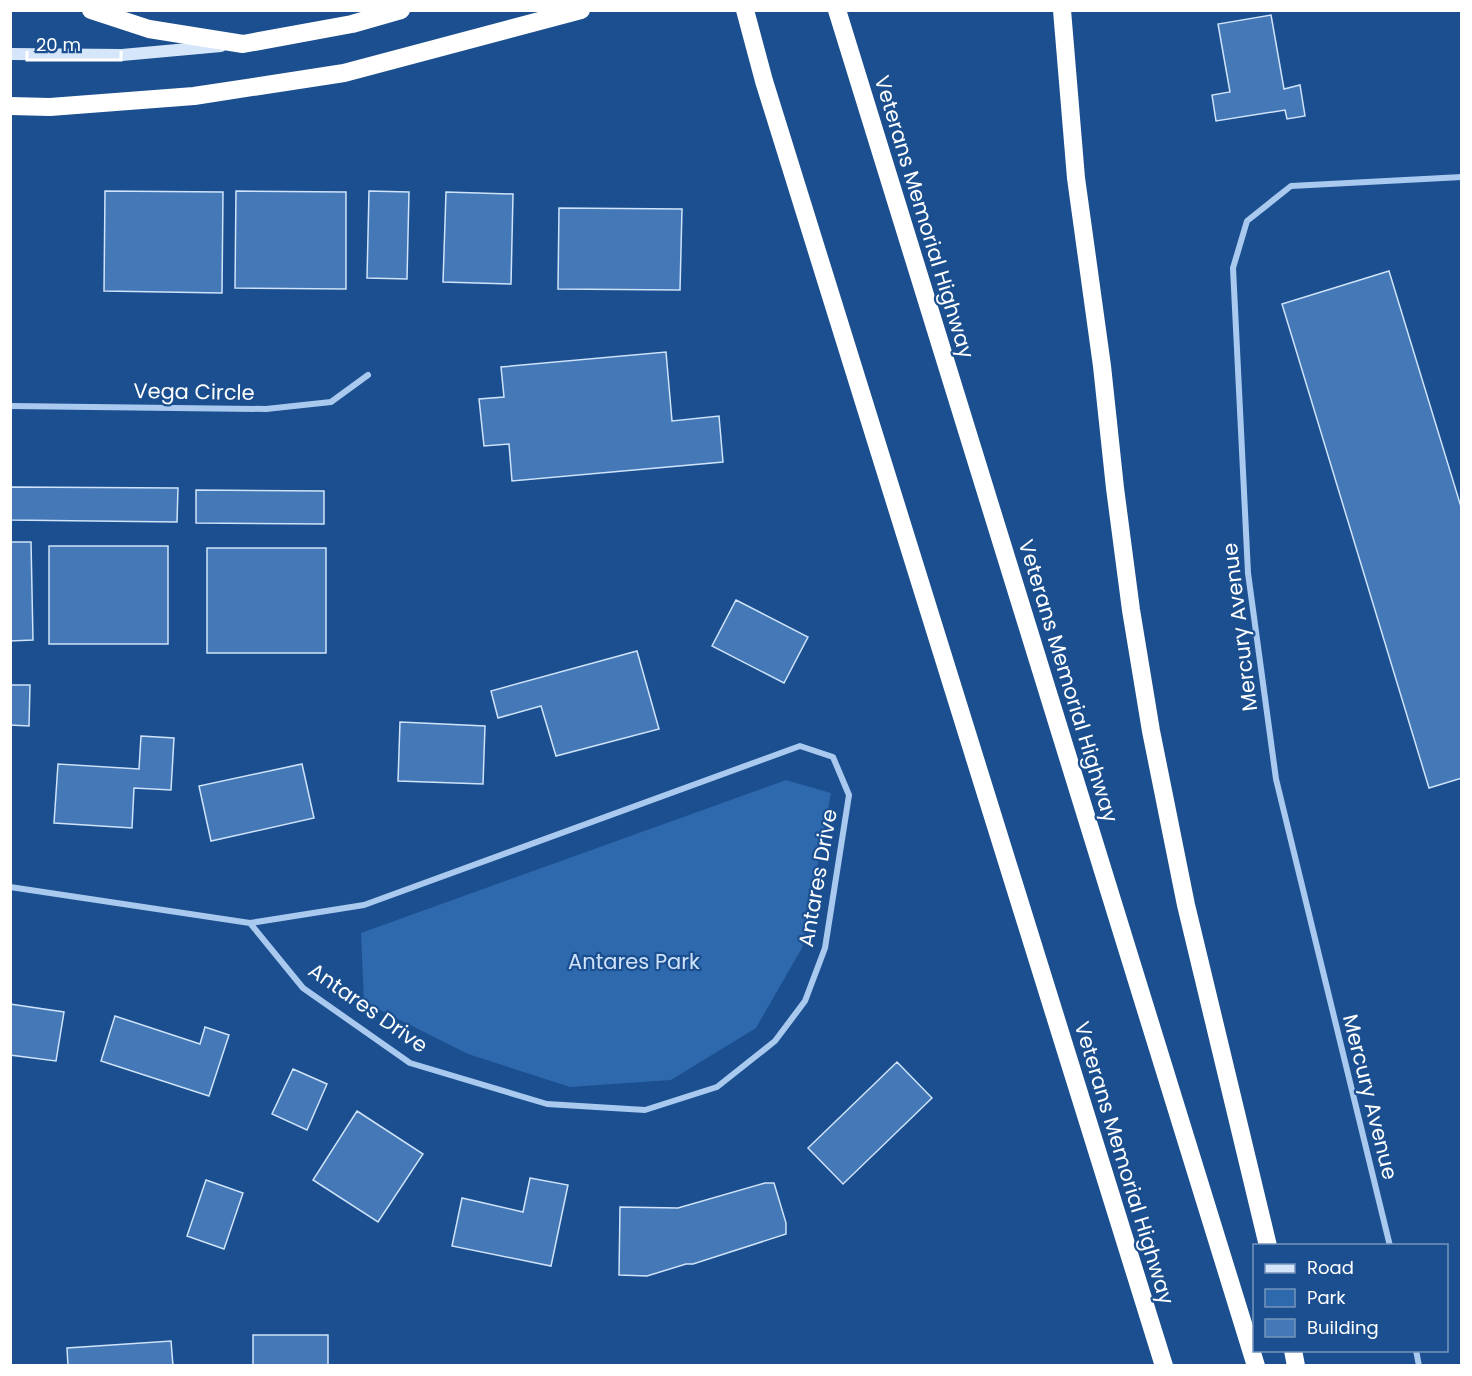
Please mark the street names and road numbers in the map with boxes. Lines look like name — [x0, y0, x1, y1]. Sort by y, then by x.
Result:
street label: Veterans Memorial Highway — [868, 72, 981, 362]
street label: Vega Circle — [133, 376, 255, 407]
street label: Veterans Memorial Highway — [1012, 536, 1125, 826]
street label: Mercury Avenue — [1215, 541, 1264, 713]
street label: Antares Drive — [791, 807, 844, 949]
street label: Antares Drive — [303, 956, 434, 1059]
street label: Mercury Avenue — [1336, 1011, 1405, 1182]
street label: Veterans Memorial Highway — [1068, 1018, 1181, 1308]

